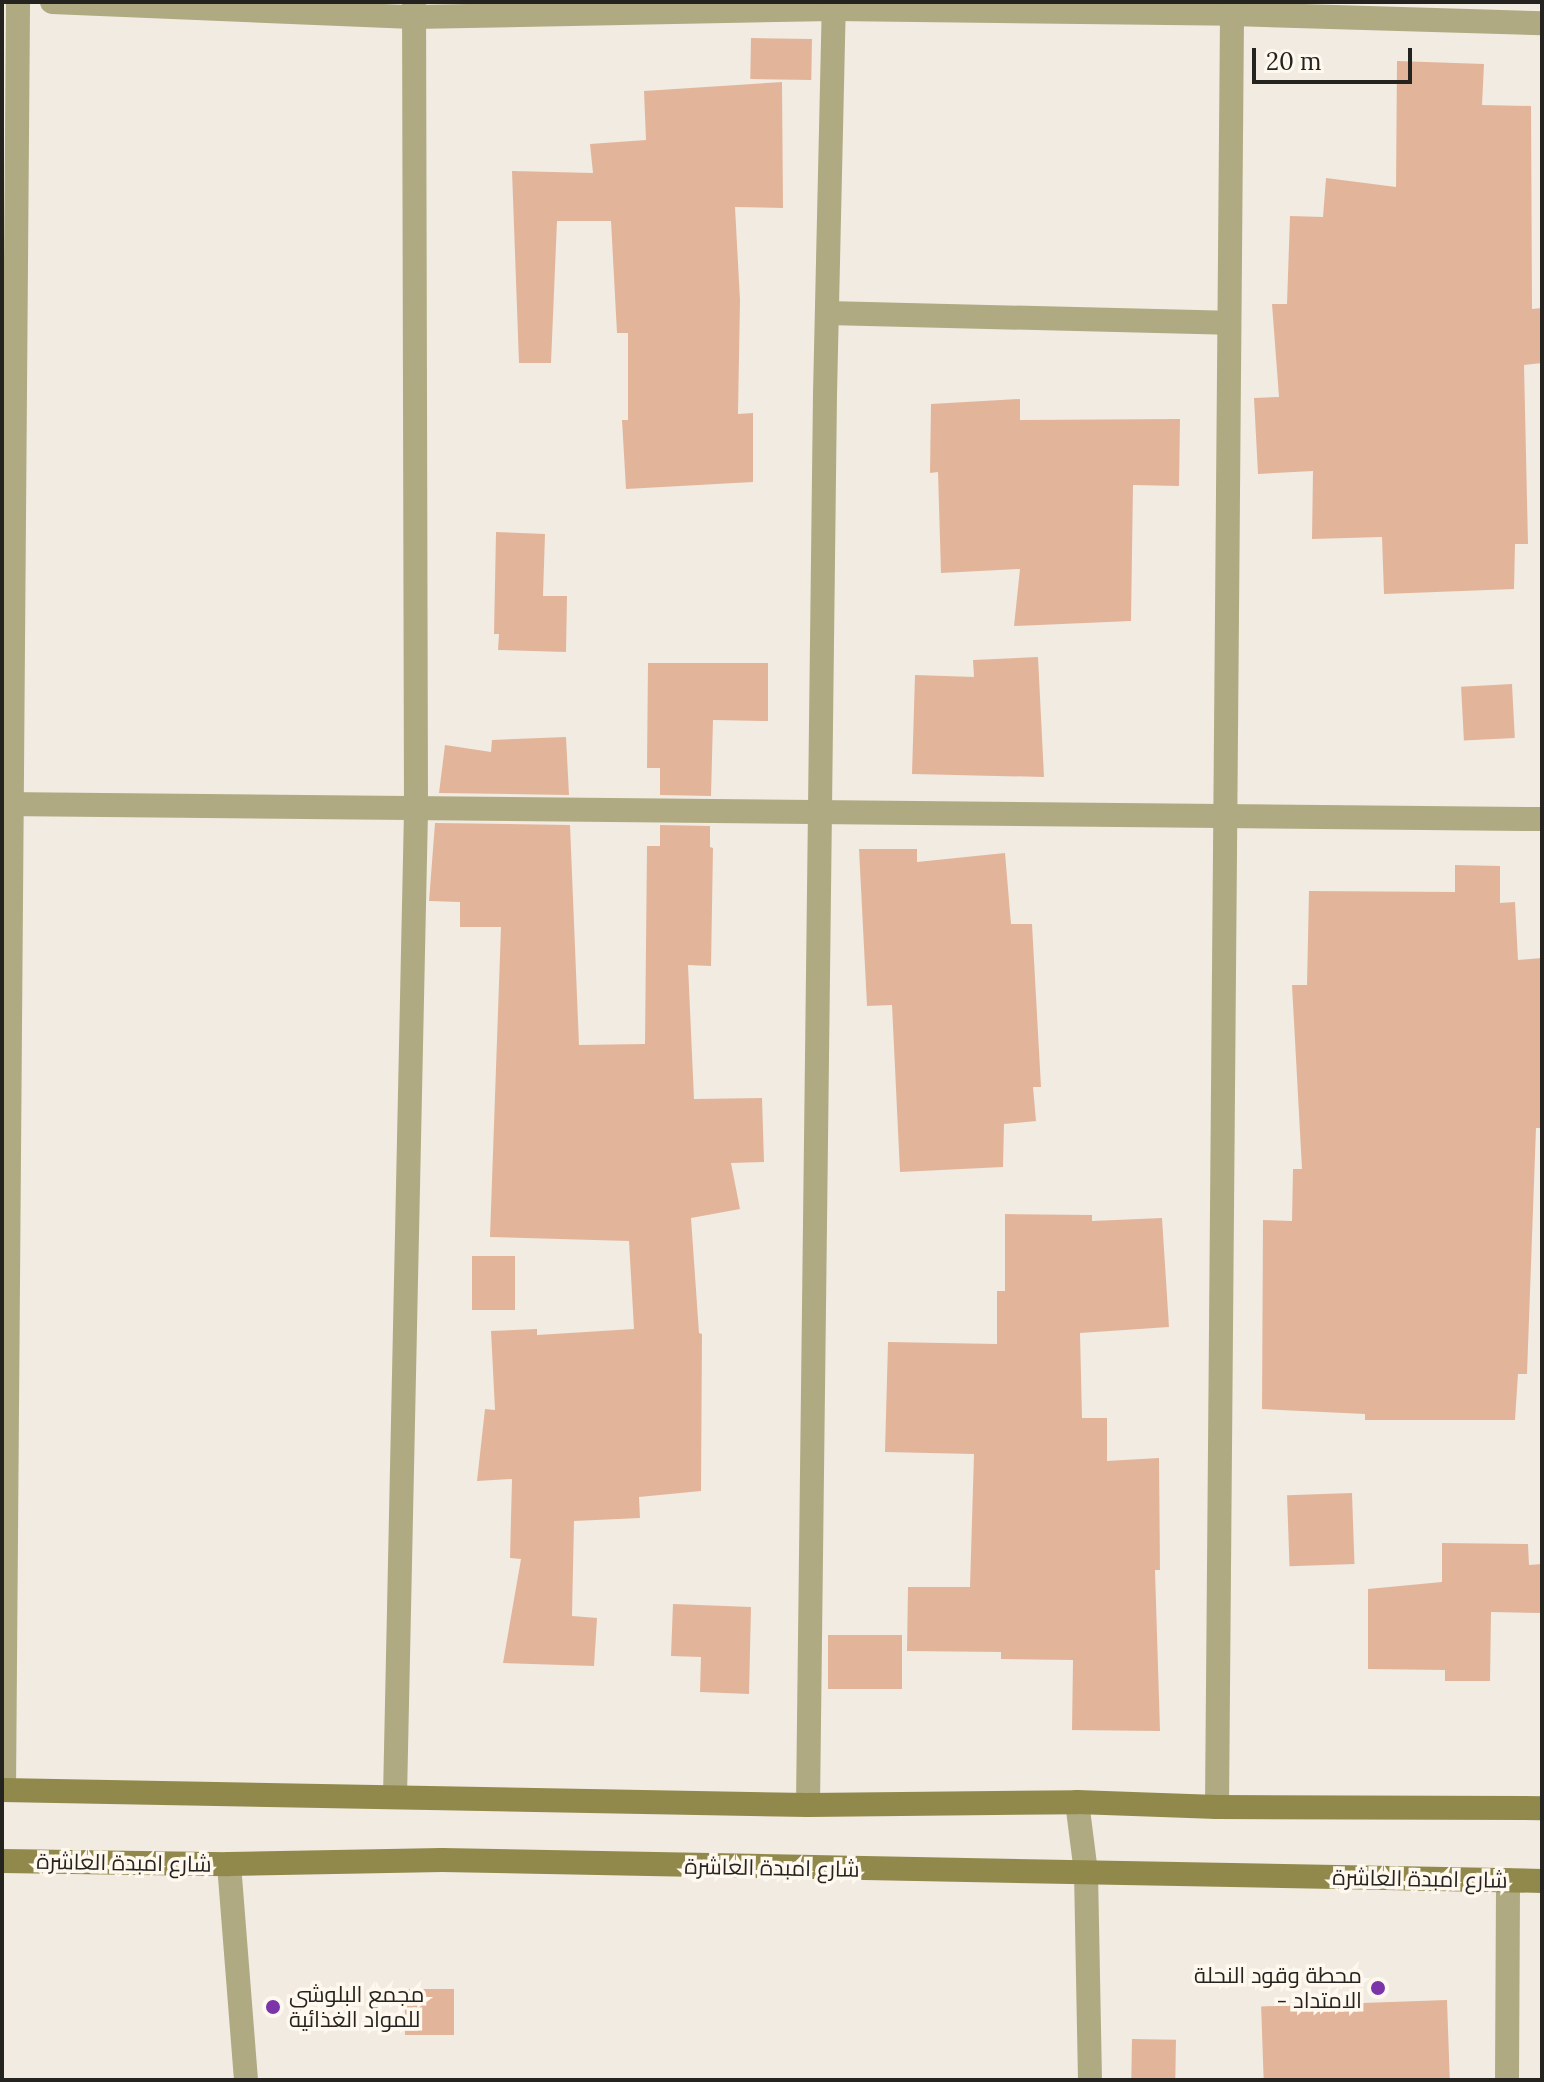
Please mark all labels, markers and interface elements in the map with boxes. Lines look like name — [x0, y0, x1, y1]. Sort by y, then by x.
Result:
scale bar — [1256, 32, 1416, 82]
text: 20 m — [1266, 46, 1322, 77]
street label: شارع امبدة العاشرة — [36, 1848, 212, 1878]
street label: شارع امبدة العاشرة — [684, 1853, 860, 1883]
street label: شارع امبدة العاشرة — [1332, 1864, 1508, 1894]
place label: محطة وقود النحلة - الامتداد — [1194, 1962, 1362, 2014]
marker: محطة وقود النحلة - الامتداد — [1369, 1979, 1387, 1997]
place label: مجمع البلوشي للمواد الغذائية — [289, 1981, 424, 2032]
marker: مجمع البلوشي للمواد الغذائية — [264, 1998, 282, 2016]

